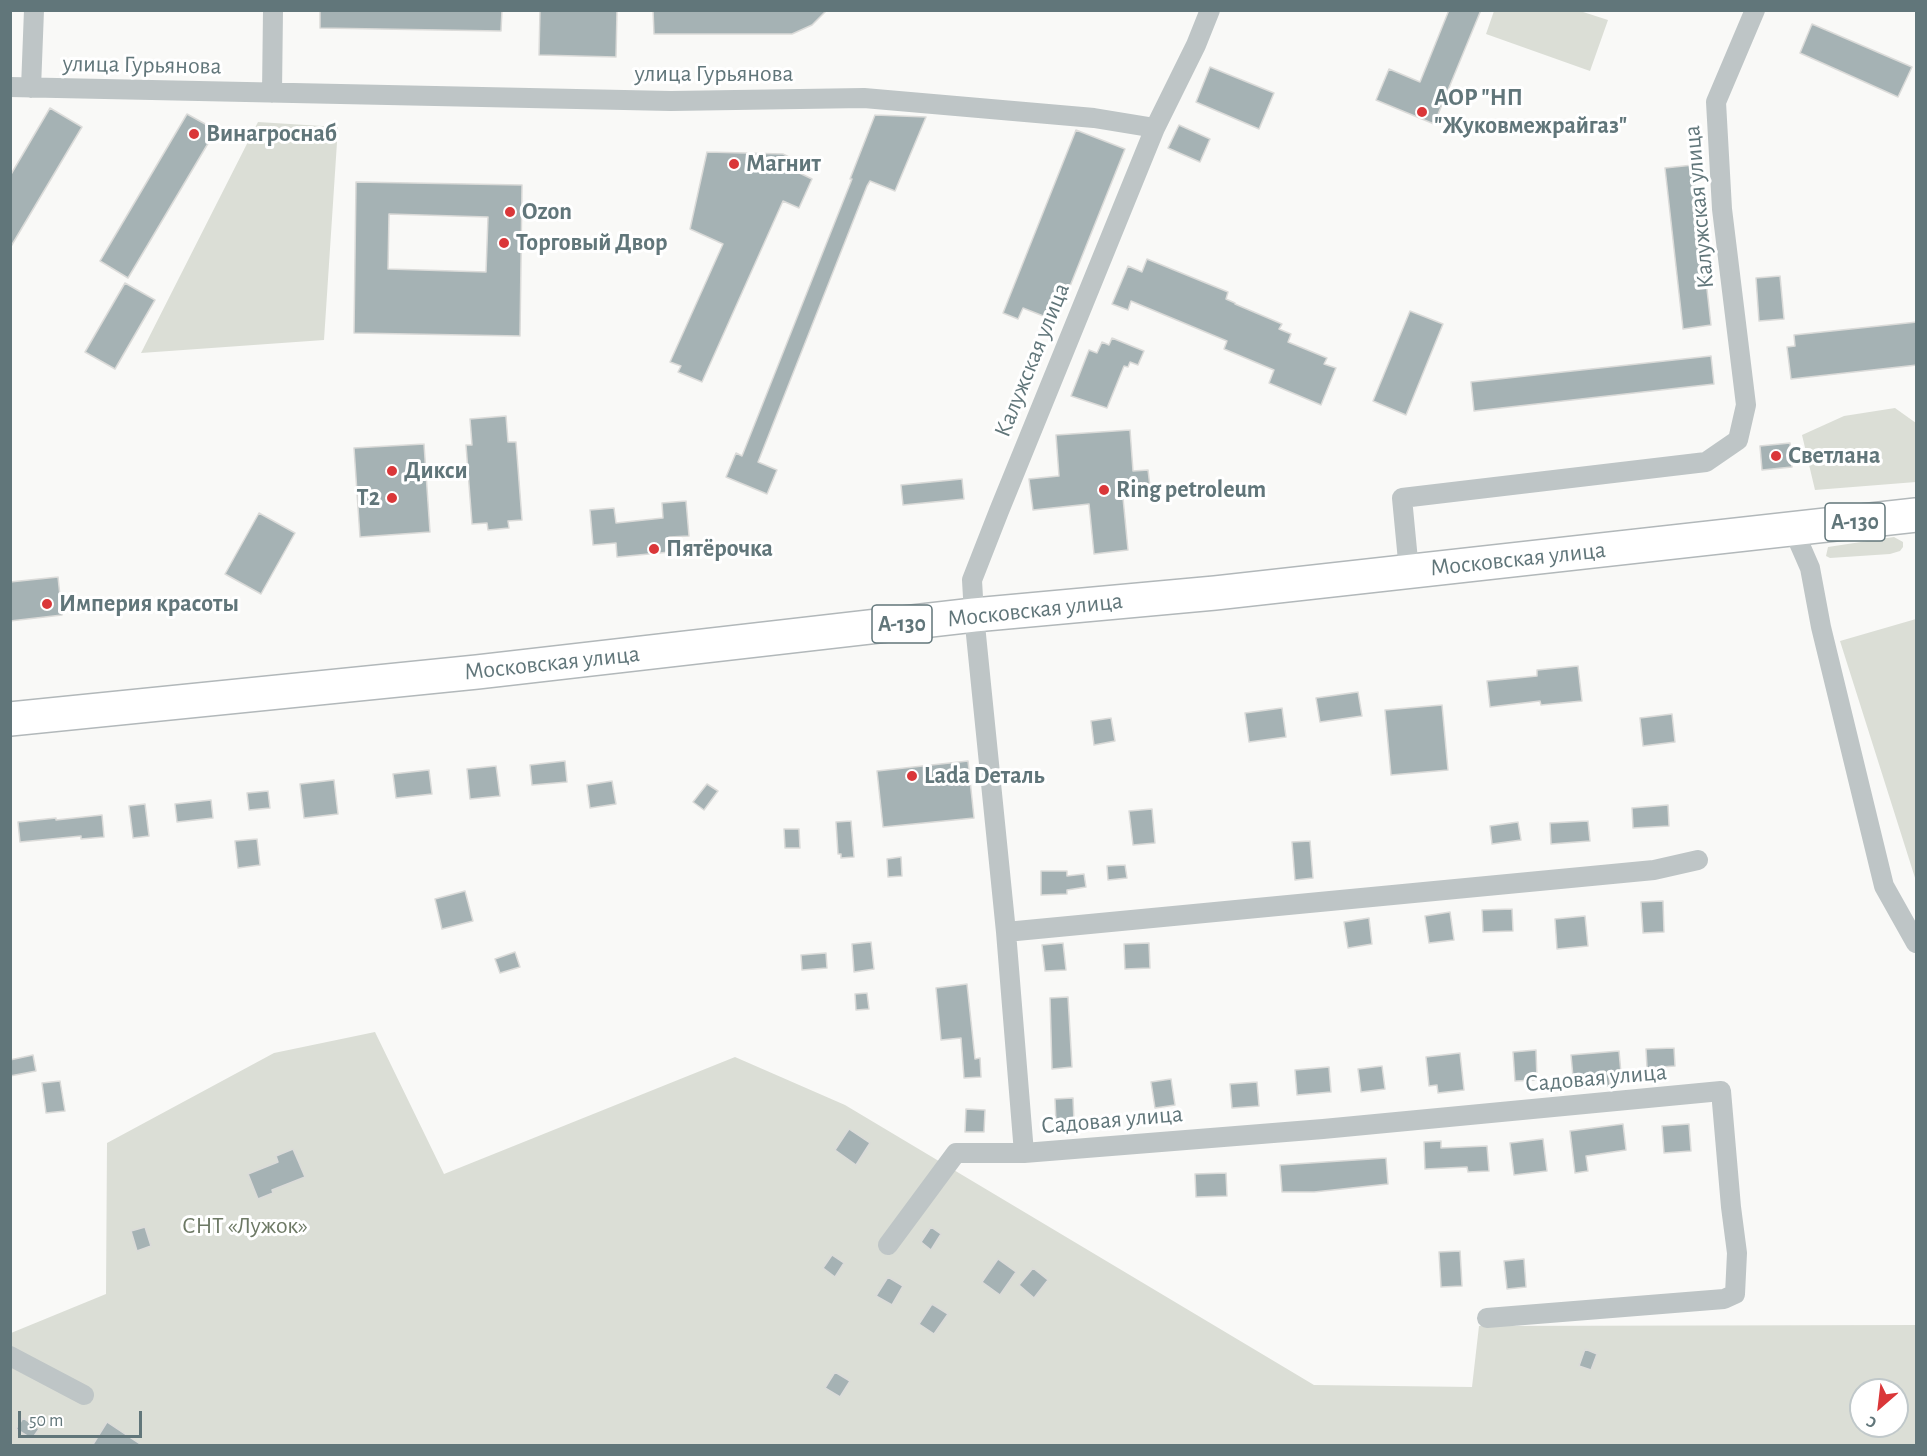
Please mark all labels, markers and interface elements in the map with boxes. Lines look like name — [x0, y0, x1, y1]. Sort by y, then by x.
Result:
street label: улица Гурьянова — [62, 49, 222, 81]
street label: улица Гурьянова — [635, 60, 793, 88]
place label: АОР "НП "Жуковмежрайгаз" — [1434, 84, 1627, 140]
marker: АОР "НП "Жуковмежрайгаз" — [1415, 105, 1429, 119]
place label: Винагроснаб — [206, 120, 337, 148]
street label: Калужская улица — [1678, 124, 1720, 290]
marker: Винагроснаб — [187, 127, 201, 141]
place label: Магнит — [746, 150, 821, 178]
marker: Магнит — [727, 157, 741, 171]
place label: Ozon — [522, 198, 572, 226]
marker: Ozon — [503, 205, 517, 219]
place label: Торговый Двор — [516, 229, 667, 257]
marker: Торговый Двор — [497, 236, 511, 250]
street label: Калужская улица — [988, 279, 1076, 441]
place label: Светлана — [1788, 442, 1880, 470]
marker: Светлана — [1769, 449, 1783, 463]
place label: Дикси — [404, 457, 468, 485]
marker: Дикси — [385, 464, 399, 478]
place label: Ring petroleum — [1116, 476, 1266, 504]
marker: Ring petroleum — [1097, 483, 1111, 497]
place label: T2 — [357, 484, 380, 512]
marker: T2 — [385, 491, 399, 505]
road number: А-130 — [1825, 503, 1885, 541]
place label: Пятёрочка — [666, 535, 773, 563]
street label: Московская улица — [1429, 535, 1607, 583]
marker: Пятёрочка — [647, 542, 661, 556]
street label: Московская улица — [946, 586, 1124, 634]
place label: Империя красоты — [59, 590, 239, 618]
marker: Империя красоты — [40, 597, 54, 611]
road number: А-130 — [872, 605, 932, 643]
street label: Московская улица — [463, 639, 641, 687]
place label: Lada Dеталь — [924, 762, 1045, 790]
marker: Lada Dеталь — [905, 769, 919, 783]
street label: Садовая улица — [1524, 1057, 1668, 1099]
street label: Садовая улица — [1040, 1099, 1184, 1141]
park label: СНТ «Лужок» — [182, 1212, 308, 1240]
north arrow — [1849, 1378, 1909, 1438]
scale bar — [21, 1399, 146, 1437]
text: 50 m — [29, 1412, 63, 1430]
text: С — [1864, 1413, 1879, 1431]

